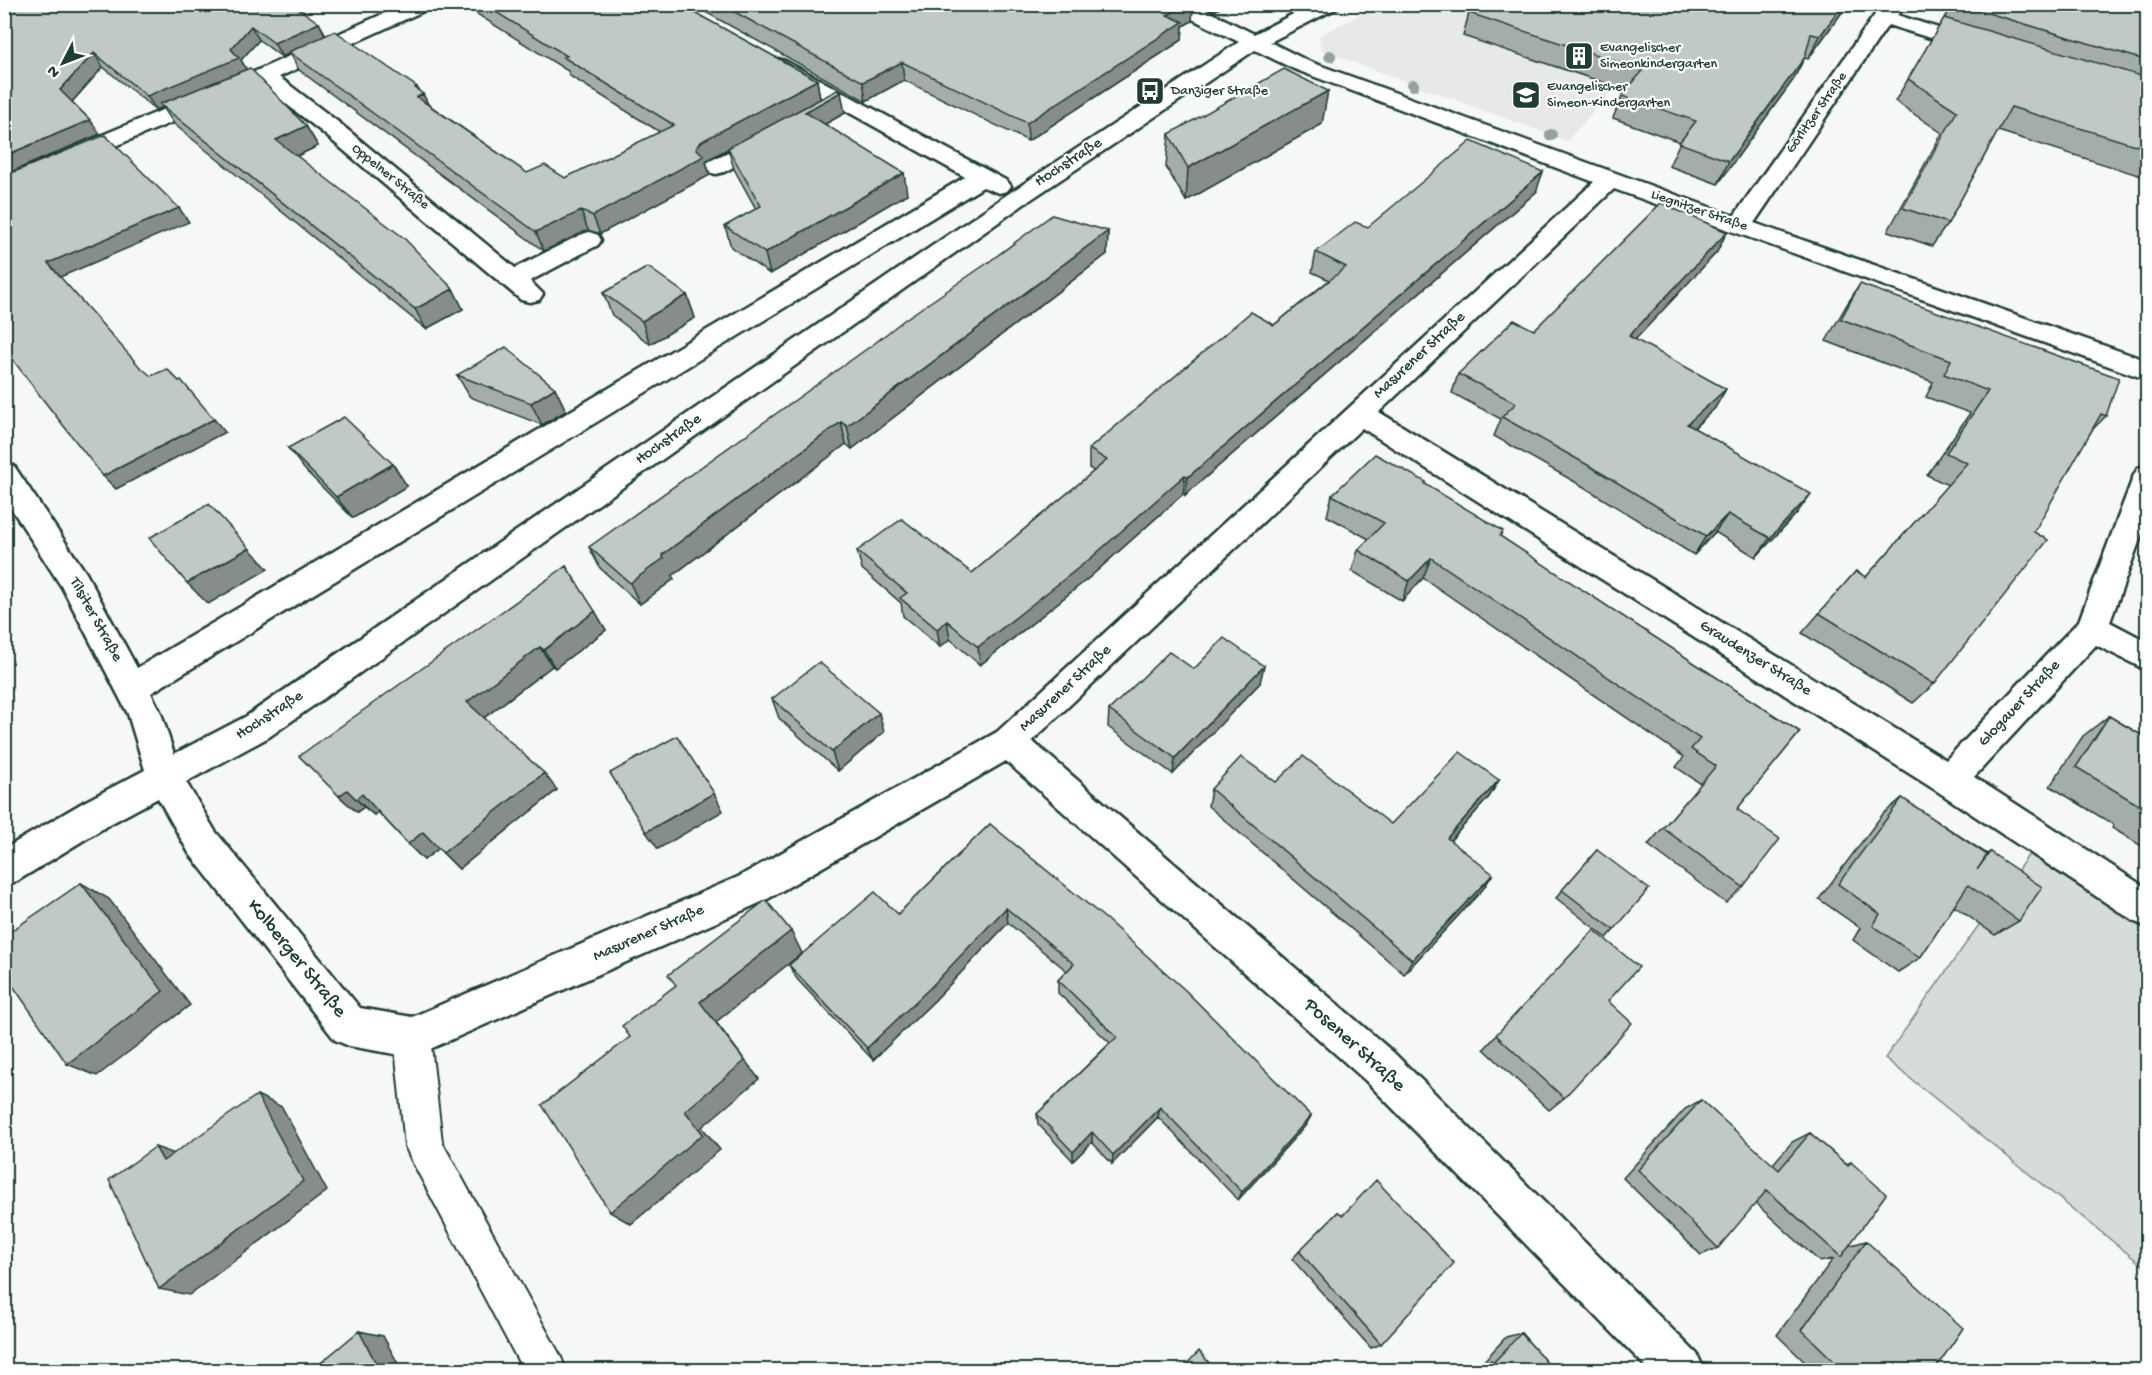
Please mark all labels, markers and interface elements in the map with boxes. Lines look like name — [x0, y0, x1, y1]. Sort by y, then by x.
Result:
north arrow — [33, 33, 93, 93]
building icon: Evangelischer Simeonkindergarten — [1563, 40, 1595, 72]
place label: Evangelischer Simeonkindergarten — [1600, 40, 1718, 73]
text: N — [44, 60, 65, 81]
street label: Görlitzer Straße — [1783, 68, 1852, 157]
bus stop icon: Danziger Straße — [1134, 75, 1166, 107]
school or university icon: Evangelischer Simeon-Kindergarten — [1510, 79, 1542, 111]
place label: Evangelischer Simeon-Kindergarten — [1547, 79, 1670, 112]
place label: Danziger Straße — [1170, 83, 1269, 100]
street label: Hochstraße — [1032, 134, 1107, 192]
street label: Oppelner Straße — [348, 140, 433, 214]
street label: Liegnitzer Straße — [1648, 187, 1750, 236]
street label: Masurener Straße — [1370, 308, 1471, 404]
street label: Hochstraße — [632, 410, 706, 470]
street label: Tilsiter Straße — [64, 574, 126, 666]
street label: Graudenzer Straße — [1695, 617, 1815, 702]
street label: Masurener Straße — [1016, 641, 1117, 737]
street label: Glogauer Straße — [1975, 656, 2066, 751]
street label: Hochstraße — [233, 687, 308, 745]
street label: Kolberger Straße — [241, 895, 351, 1023]
street label: Masurener Straße — [591, 901, 708, 967]
street label: Posener Straße — [1298, 994, 1410, 1098]

